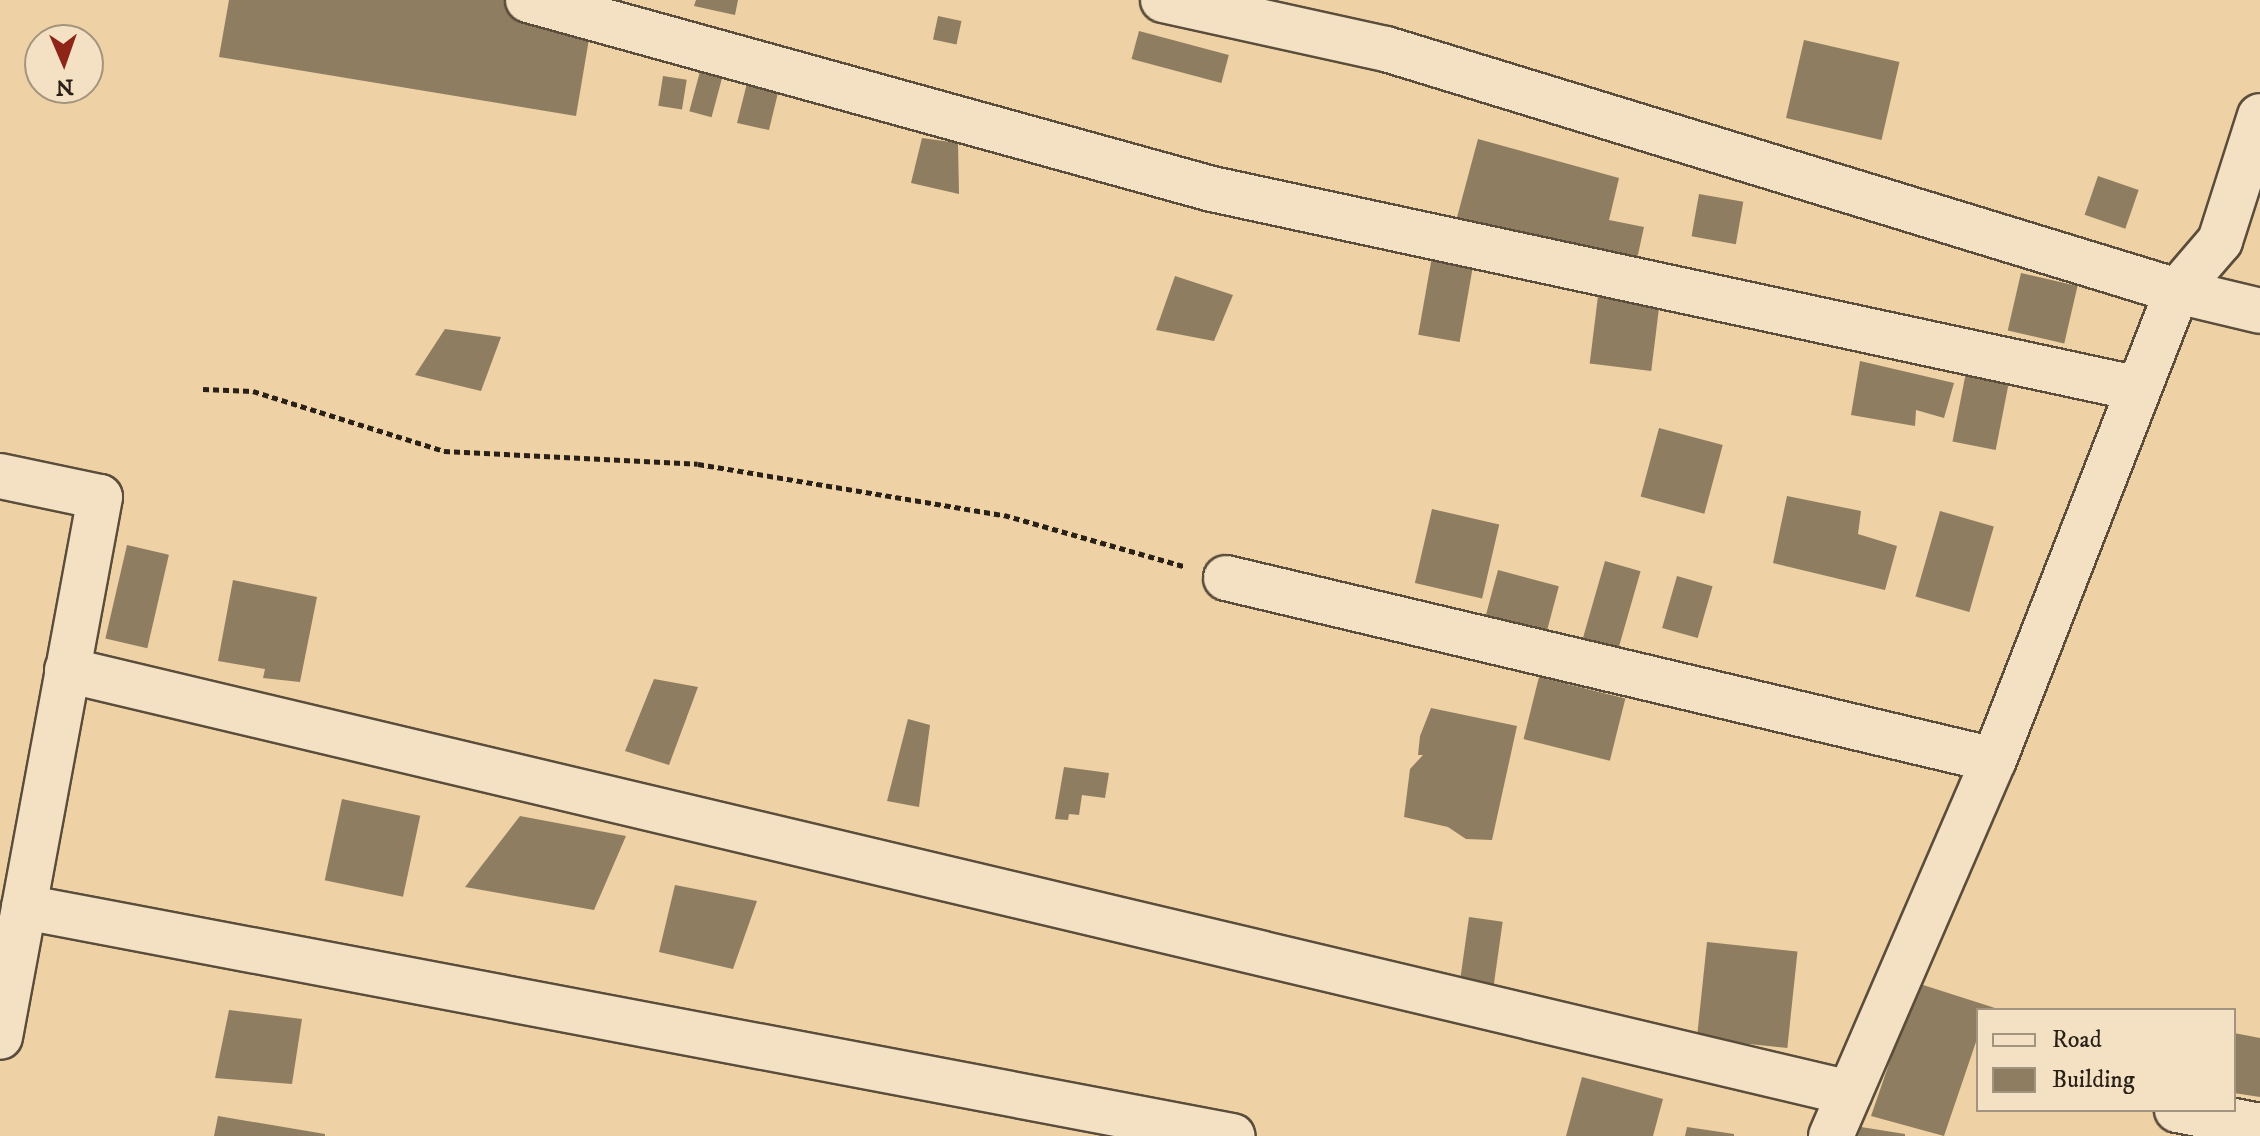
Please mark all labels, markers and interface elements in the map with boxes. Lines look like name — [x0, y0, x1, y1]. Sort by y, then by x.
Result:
north arrow — [24, 24, 104, 104]
text: N — [55, 73, 74, 100]
legend — [1976, 1008, 2236, 1112]
text: Road — [2052, 1025, 2102, 1055]
text: Building — [2052, 1065, 2135, 1095]

